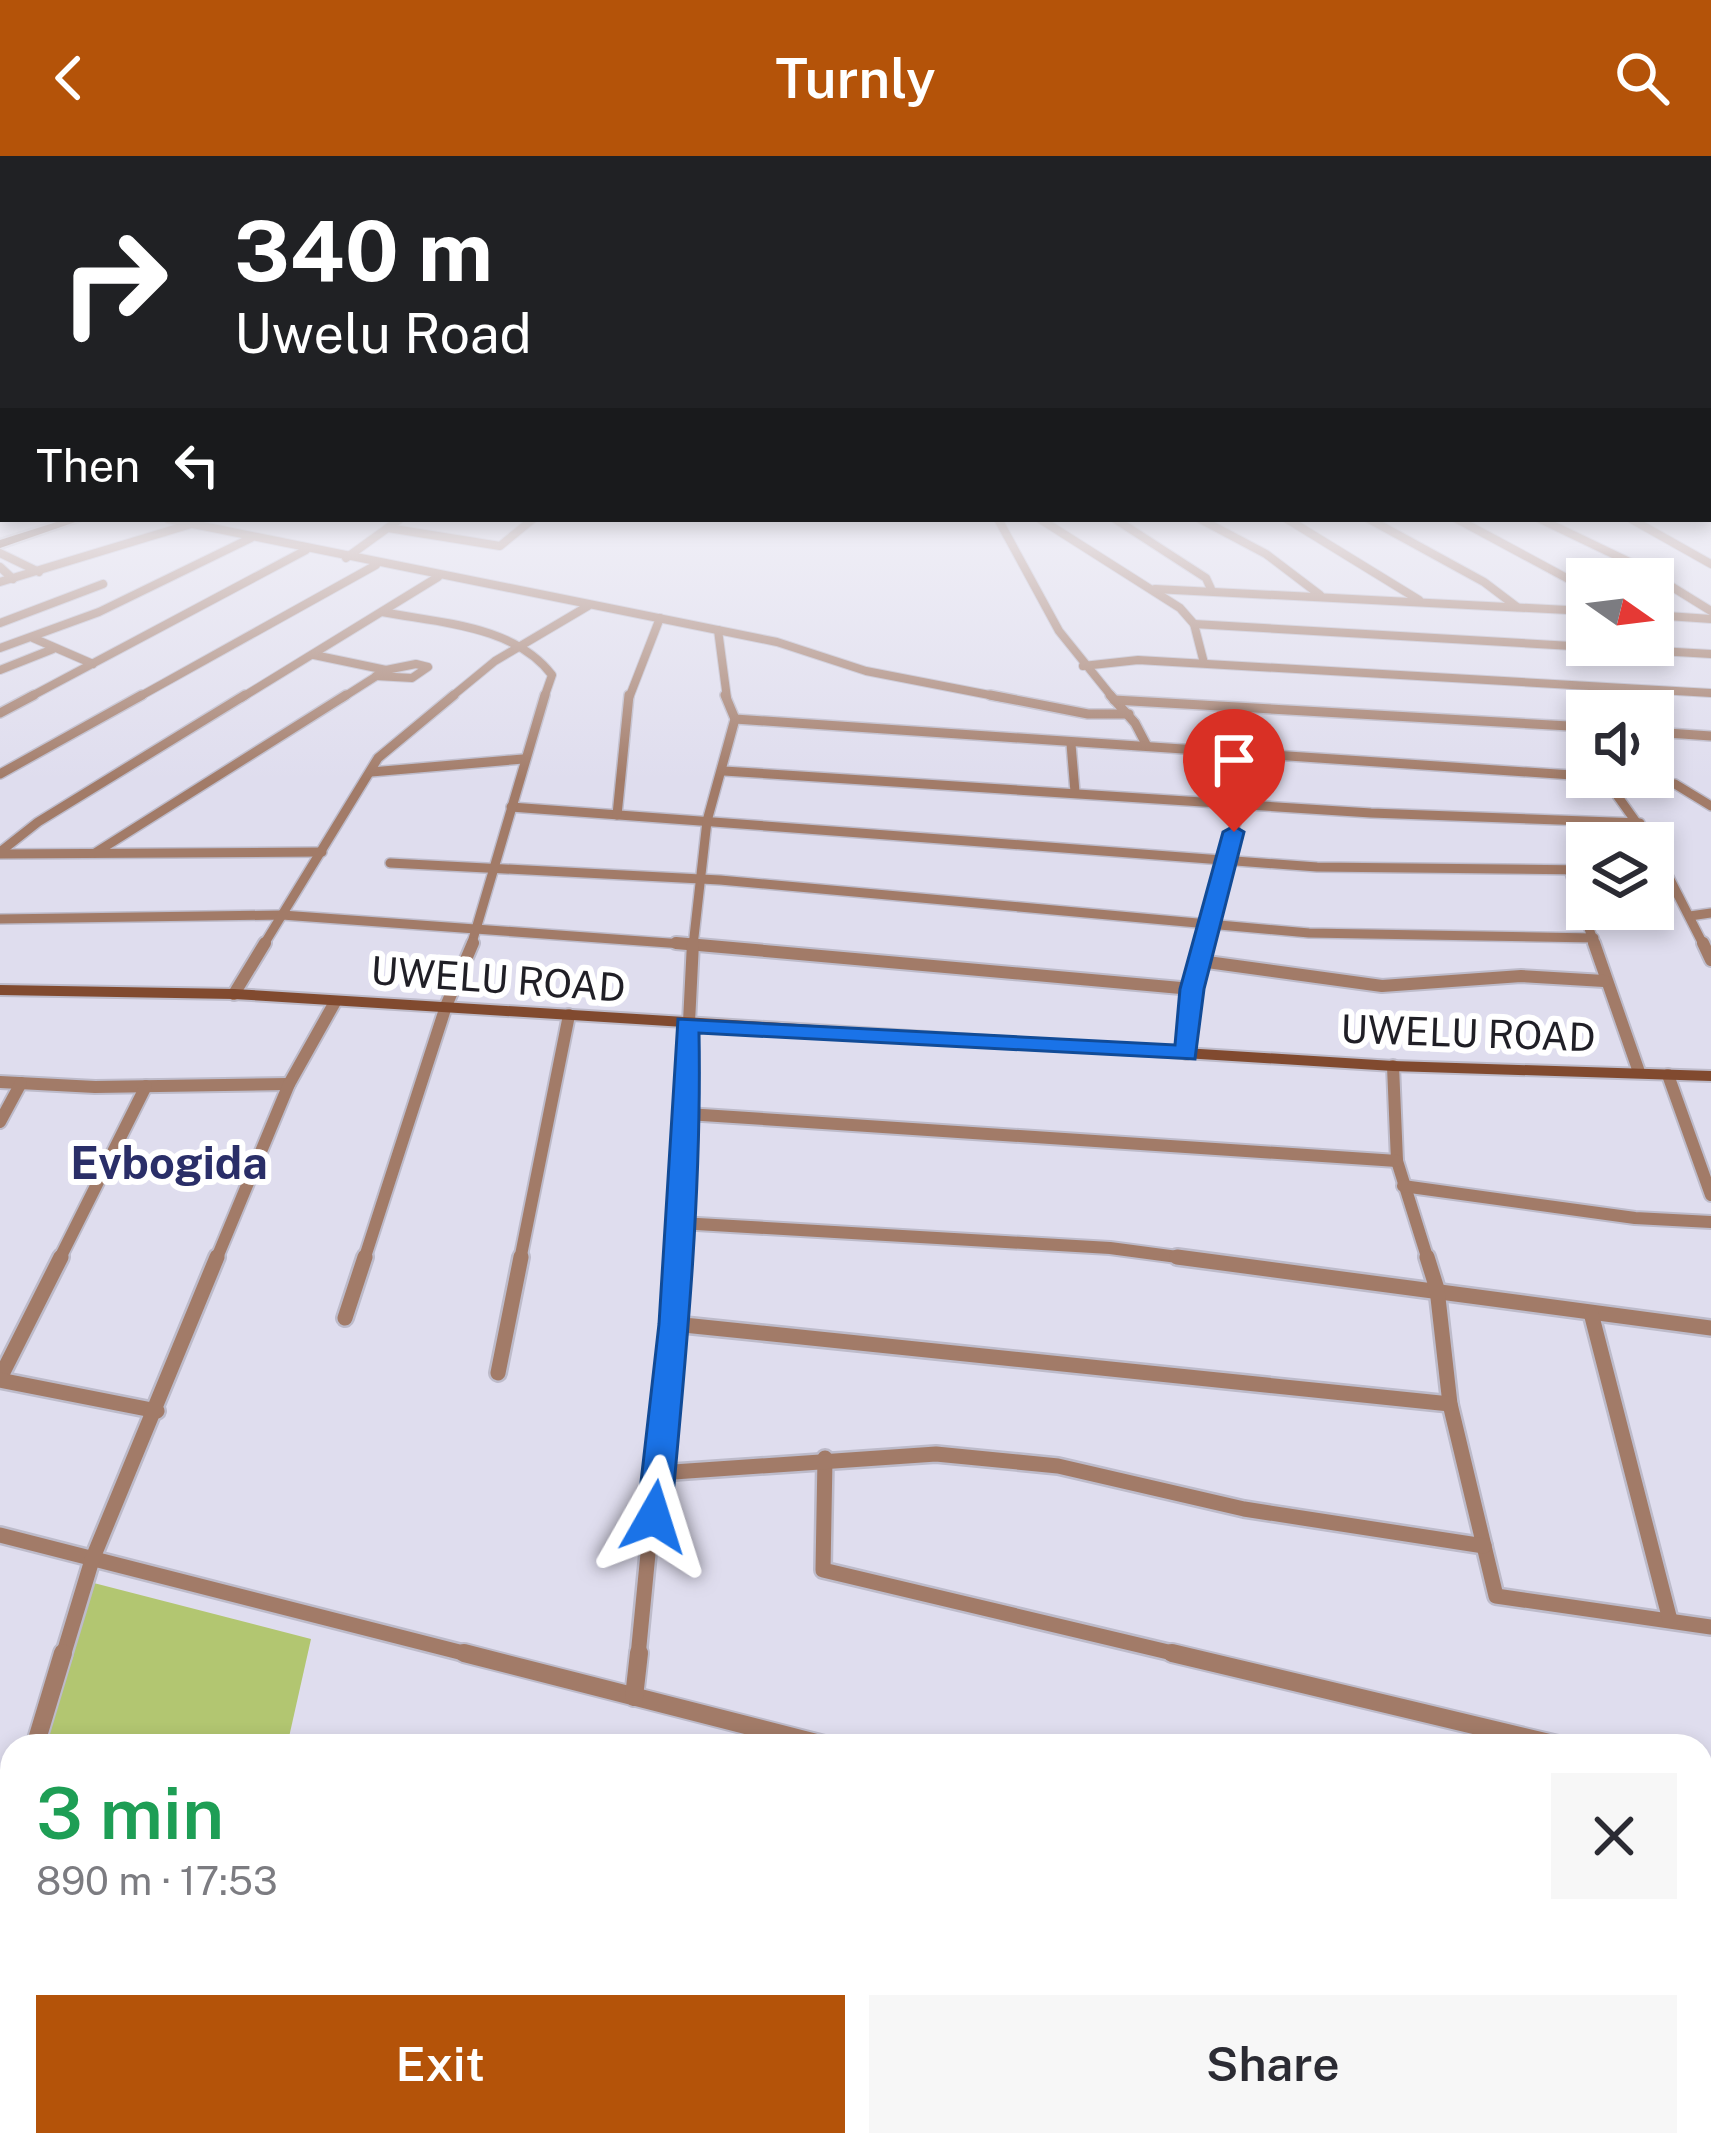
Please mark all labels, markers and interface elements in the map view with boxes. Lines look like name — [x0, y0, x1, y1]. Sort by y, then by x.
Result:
icon: back — [36, 45, 102, 111]
icon: search — [1609, 45, 1675, 111]
text: Turnly — [775, 47, 936, 110]
text: 340 m — [234, 201, 493, 300]
icon: right — [36, 204, 192, 360]
text: Uwelu Road — [234, 302, 532, 365]
icon: left — [164, 432, 230, 498]
text: Then — [36, 439, 140, 492]
north arrow — [1566, 558, 1674, 666]
map controls — [1566, 558, 1674, 930]
button: sound — [1566, 690, 1674, 798]
pin — [1183, 709, 1285, 832]
icon: arrive — [1201, 727, 1267, 793]
button: layers — [1566, 822, 1674, 930]
street label: UWELU ROAD — [369, 947, 627, 1011]
street label: UWELU ROAD — [1340, 1006, 1596, 1060]
district label: Evbogida — [70, 1136, 268, 1189]
position arrow — [591, 1454, 717, 1580]
text: 3 min — [36, 1771, 224, 1855]
button: close — [1551, 1773, 1677, 1899]
text: 890 m · 17:53 — [36, 1858, 277, 1904]
button: Exit — [36, 1995, 845, 2133]
button: Share — [869, 1995, 1677, 2133]

